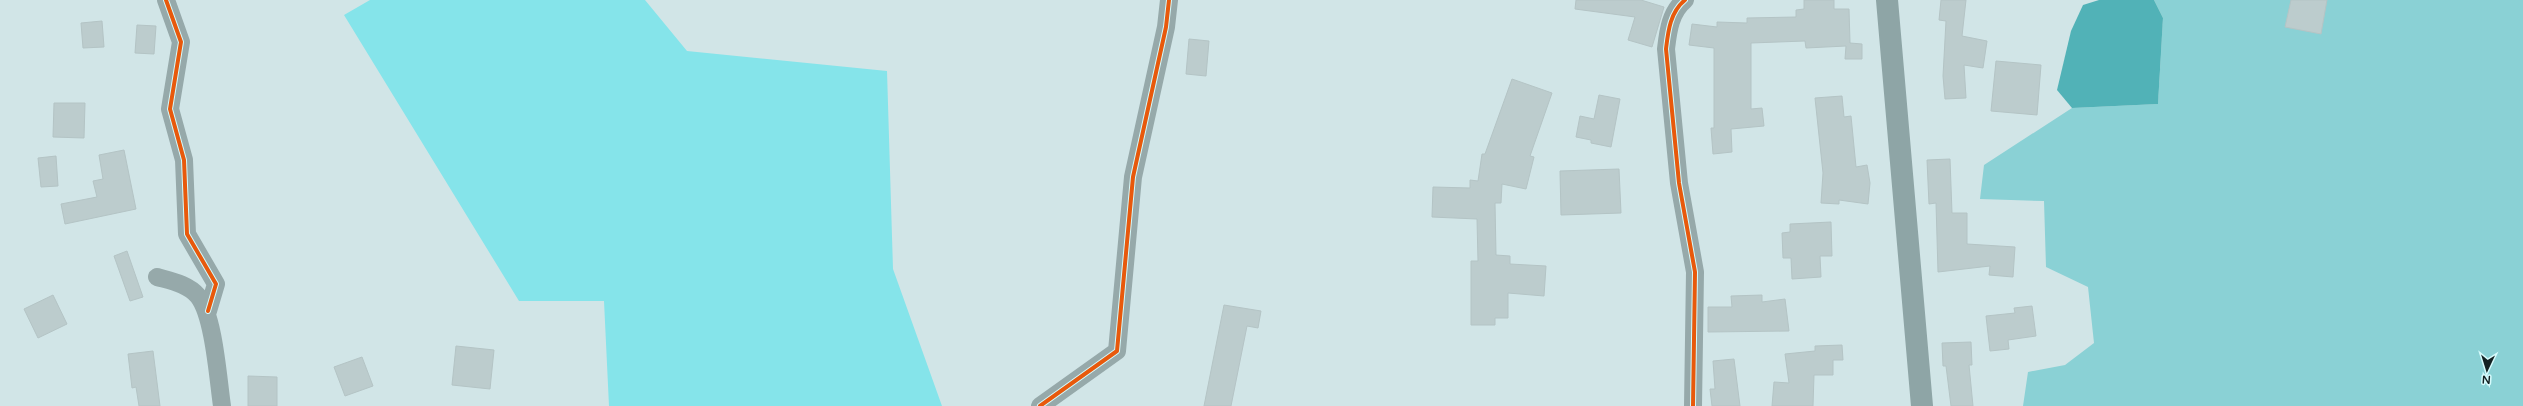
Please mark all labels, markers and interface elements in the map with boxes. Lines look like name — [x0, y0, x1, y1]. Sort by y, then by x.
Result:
north arrow — [2467, 350, 2507, 390]
text: N — [2481, 373, 2491, 386]

